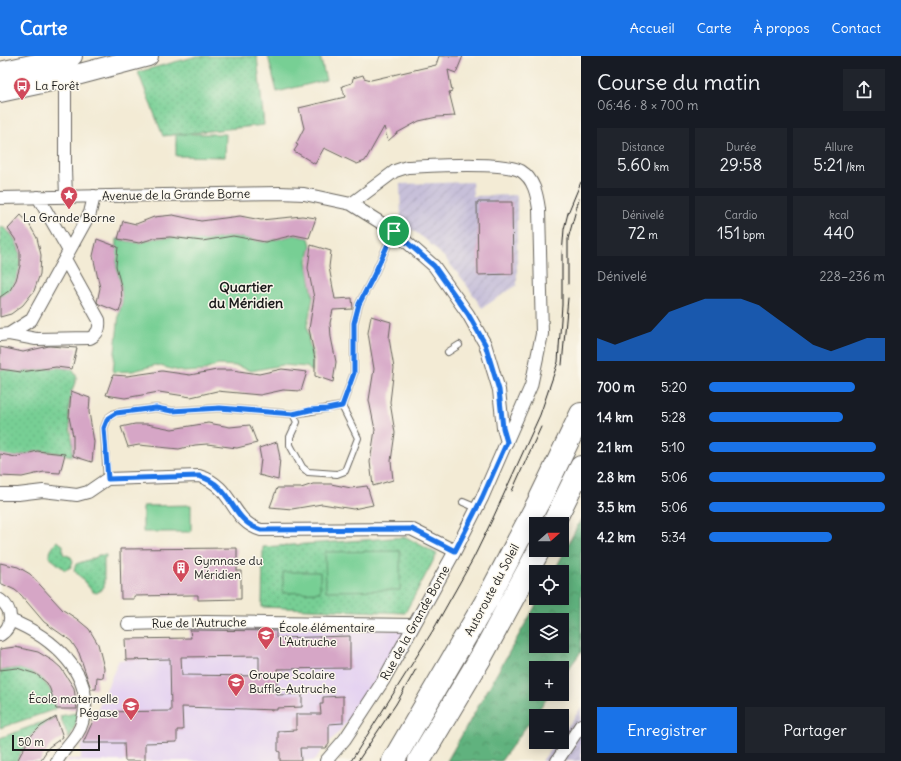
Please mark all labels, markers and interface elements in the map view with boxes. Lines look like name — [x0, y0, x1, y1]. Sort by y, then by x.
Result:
text: Carte — [20, 16, 67, 40]
text: Accueil — [630, 19, 675, 37]
text: Carte — [697, 19, 732, 37]
text: À propos — [754, 19, 810, 37]
text: Contact — [832, 19, 881, 37]
text: Course du matin — [597, 68, 761, 96]
button: share — [843, 69, 885, 111]
bus stop icon: La Forêt — [12, 76, 32, 101]
place label: La Forêt — [35, 78, 79, 93]
text: 06:46 · 8 × 700 m — [597, 97, 698, 114]
text: Distance — [622, 140, 664, 154]
text: Durée — [726, 140, 756, 154]
text: Allure — [825, 140, 853, 154]
text: 5.60 — [617, 154, 651, 176]
text: 29:58 — [720, 154, 762, 176]
text: 5:21 — [813, 154, 843, 176]
text: km — [651, 160, 669, 174]
text: /km — [843, 160, 865, 174]
place icon: La Grande Borne — [59, 185, 79, 210]
street label: Avenue de la Grande Borne — [102, 186, 250, 203]
text: Dénivelé — [622, 208, 664, 222]
text: Cardio — [725, 208, 757, 222]
text: kcal — [829, 208, 849, 222]
place label: La Grande Borne — [23, 210, 115, 225]
pin — [377, 214, 411, 248]
icon: arrive — [383, 220, 405, 242]
text: 72 — [628, 222, 646, 244]
text: 151 — [717, 222, 740, 244]
text: 440 — [824, 222, 854, 244]
text: m — [646, 228, 658, 242]
text: bpm — [740, 228, 765, 242]
text: Dénivelé — [597, 268, 647, 285]
text: 228–236 m — [819, 268, 885, 285]
district label: Quartier du Méridien — [209, 278, 283, 312]
text: 700 m — [597, 379, 635, 396]
text: 5:20 — [661, 379, 687, 396]
text: 1.4 km — [597, 409, 633, 426]
text: 5:28 — [661, 409, 686, 426]
text: 2.1 km — [597, 439, 633, 456]
text: 5:10 — [661, 439, 685, 456]
text: 2.8 km — [597, 469, 635, 486]
text: 5:06 — [661, 469, 687, 486]
text: 3.5 km — [597, 499, 636, 516]
text: 5:06 — [661, 499, 687, 516]
north arrow — [529, 517, 569, 557]
map controls — [529, 517, 569, 749]
text: 4.2 km — [597, 529, 635, 546]
text: 5:34 — [661, 529, 686, 546]
street label: Autoroute du Soleil — [461, 541, 522, 638]
place label: Gymnase du Méridien — [194, 553, 263, 582]
building icon: Gymnase du Méridien — [171, 558, 191, 583]
street label: Rue de la Grande Borne — [377, 563, 452, 683]
button: locate — [529, 565, 569, 605]
button: layers — [529, 613, 569, 653]
street label: Rue de l'Autruche — [151, 614, 247, 631]
place label: École élémentaire L'Autruche — [279, 620, 375, 649]
school or university icon: École élémentaire L'Autruche — [256, 625, 276, 650]
button: + — [529, 661, 569, 701]
place label: Groupe Scolaire Buffle-Autruche — [249, 667, 336, 696]
school or university icon: Groupe Scolaire Buffle-Autruche — [226, 672, 246, 697]
place label: École maternelle Pégase — [28, 691, 118, 720]
school or university icon: École maternelle Pégase — [121, 696, 141, 721]
button: Enregistrer — [597, 707, 737, 753]
button: Partager — [745, 707, 885, 753]
button: − — [529, 709, 569, 749]
scale bar — [12, 733, 100, 752]
text: 50 m — [18, 735, 44, 749]

